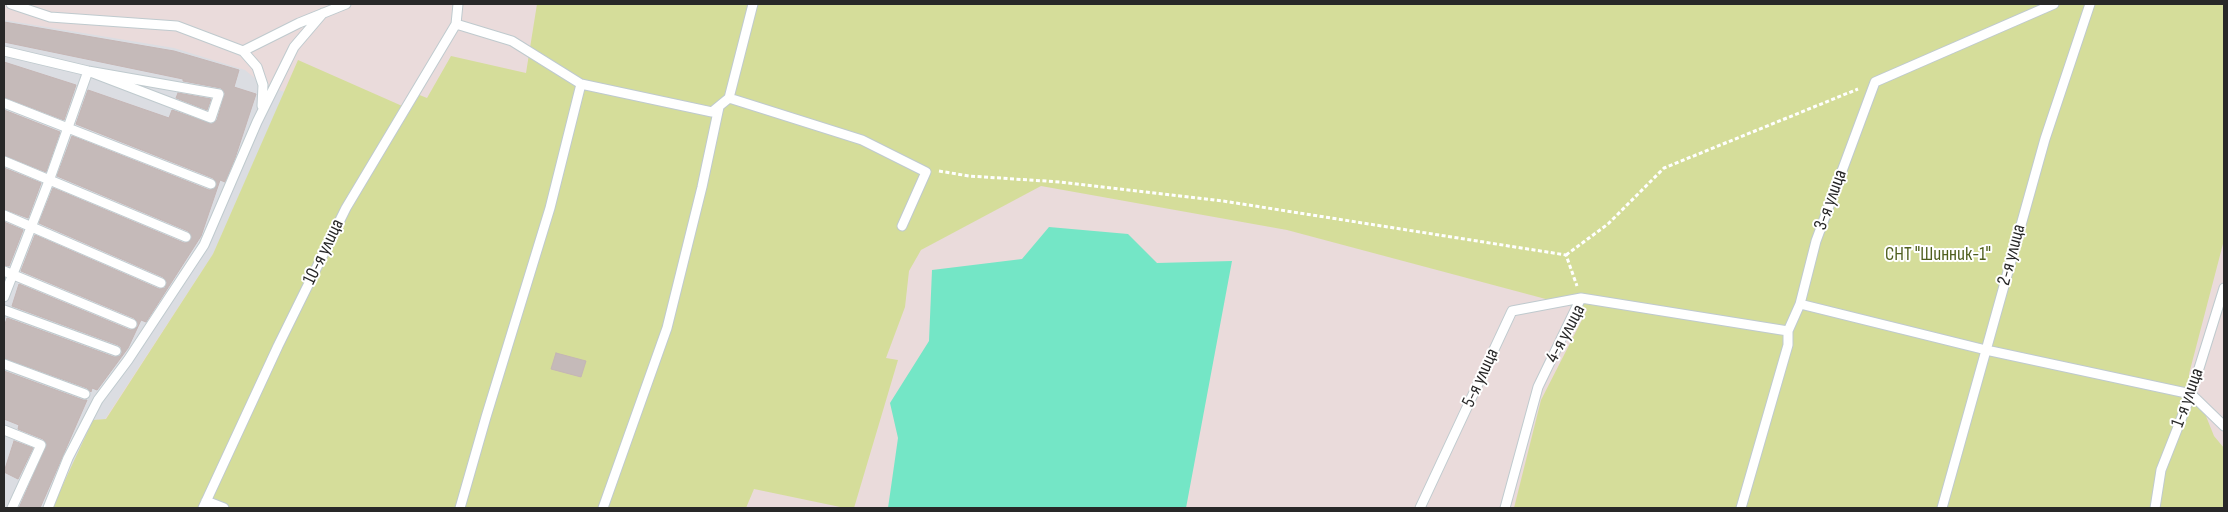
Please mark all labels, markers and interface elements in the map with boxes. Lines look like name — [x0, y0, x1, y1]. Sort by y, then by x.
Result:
street label: 3-я улица — [1810, 167, 1852, 233]
street label: 10-я улица — [298, 216, 350, 288]
street label: 2-я улица — [1993, 222, 2031, 288]
park label: СНТ "Шинник-1" — [1885, 244, 1991, 266]
street label: 4-я улица — [1541, 301, 1591, 367]
street label: 5-я улица — [1458, 345, 1504, 411]
street label: 1-я улица — [2167, 365, 2209, 431]

